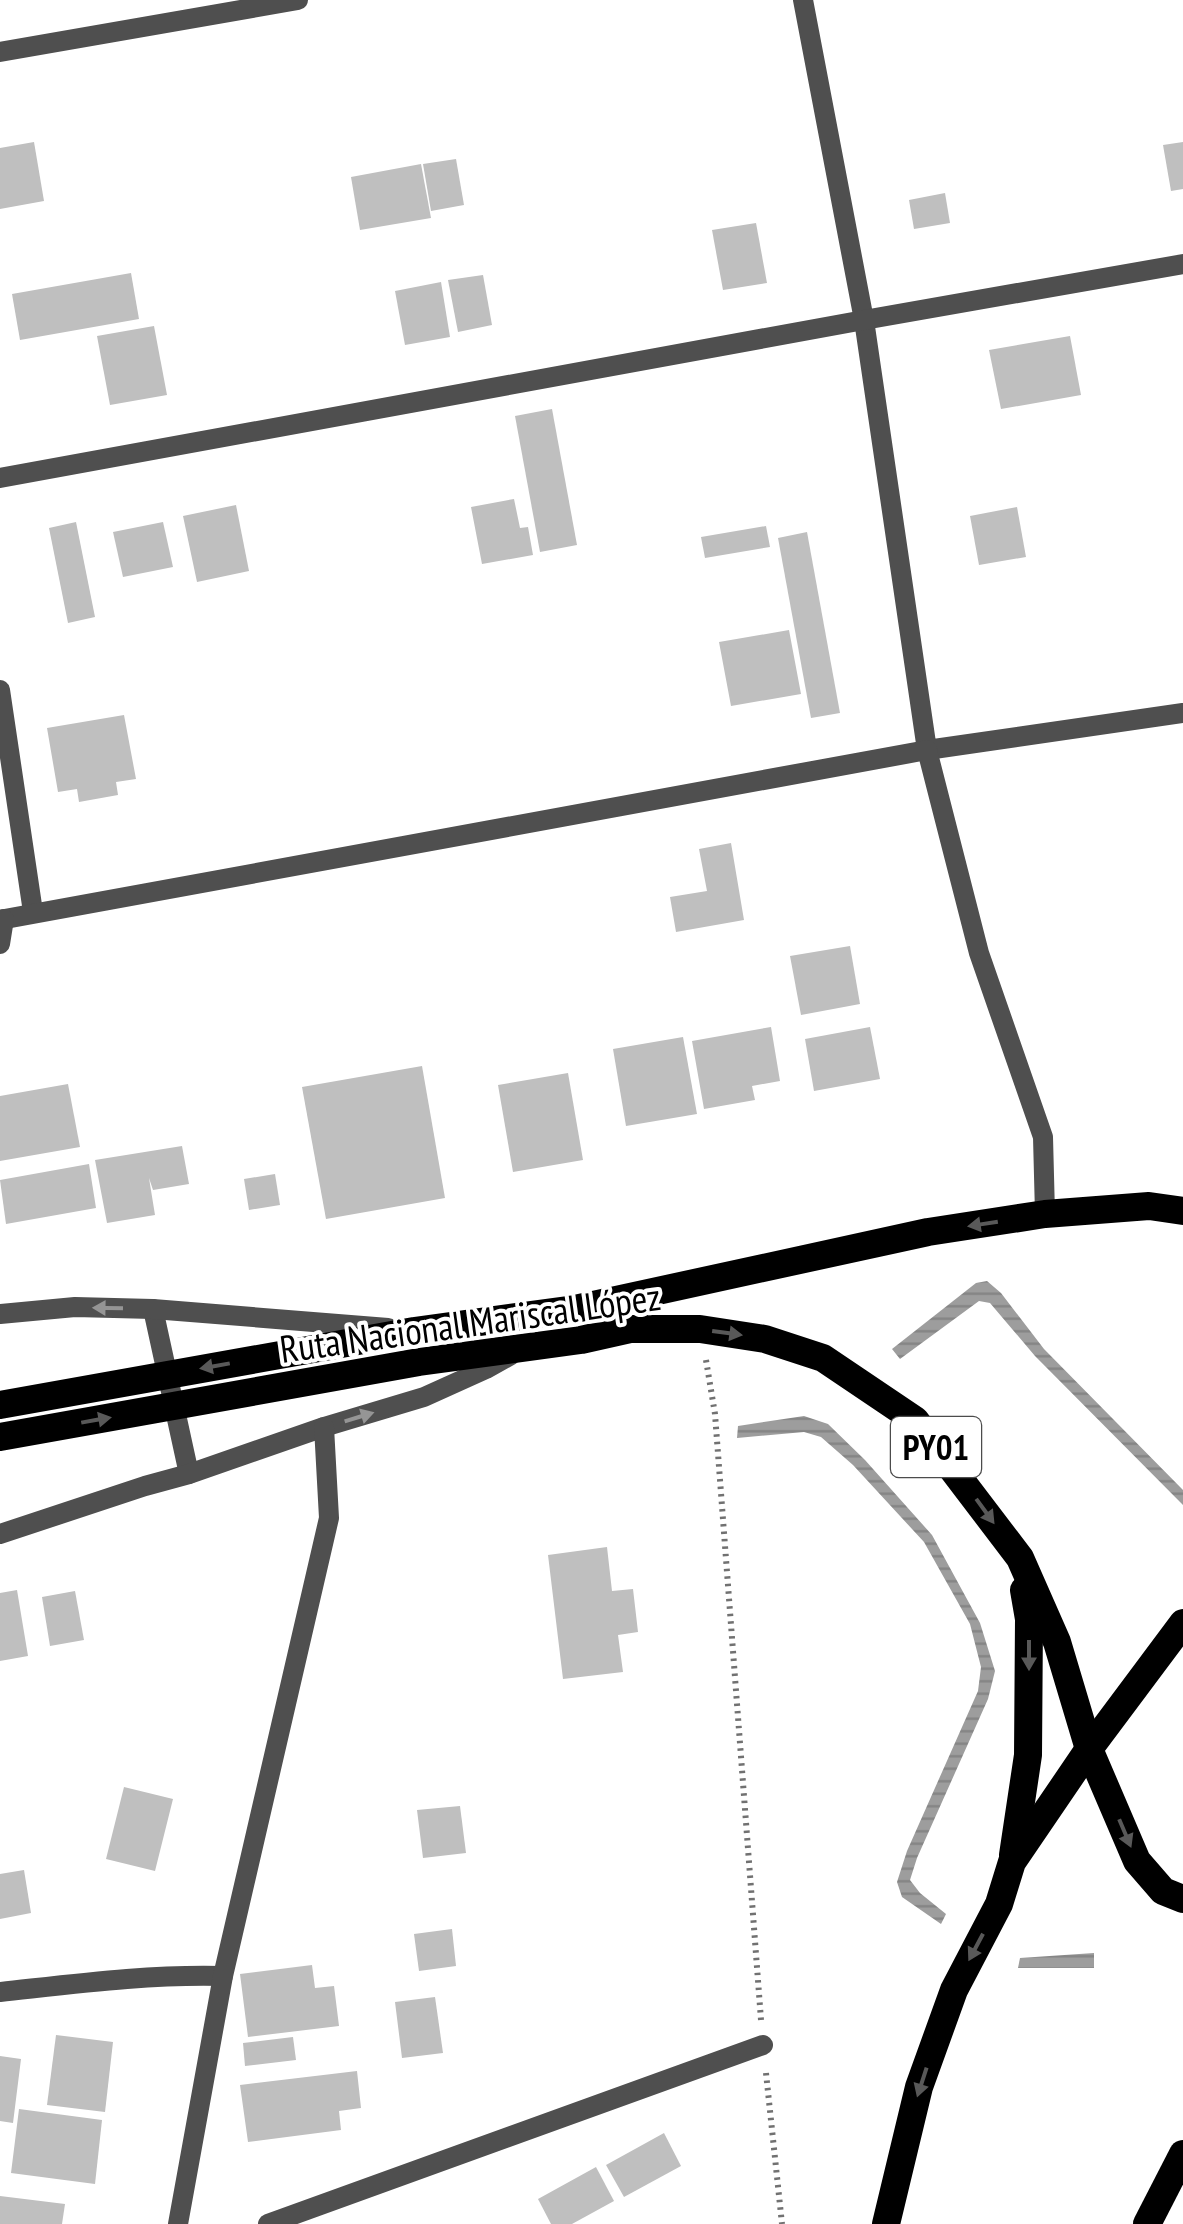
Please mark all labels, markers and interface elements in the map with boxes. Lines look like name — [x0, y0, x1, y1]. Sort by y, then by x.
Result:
one-way arrow — [967, 1216, 998, 1232]
street label: Ruta Nacional Mariscal López — [277, 1271, 663, 1373]
one-way arrow — [91, 1299, 123, 1315]
one-way arrow — [712, 1326, 743, 1342]
one-way arrow — [199, 1359, 230, 1374]
one-way arrow — [344, 1409, 374, 1424]
one-way arrow — [81, 1412, 112, 1427]
road number: PY01 — [891, 1417, 981, 1477]
one-way arrow — [974, 1498, 994, 1524]
one-way arrow — [1020, 1640, 1036, 1672]
one-way arrow — [1117, 1818, 1133, 1848]
one-way arrow — [968, 1933, 985, 1962]
one-way arrow — [913, 2067, 928, 2097]

